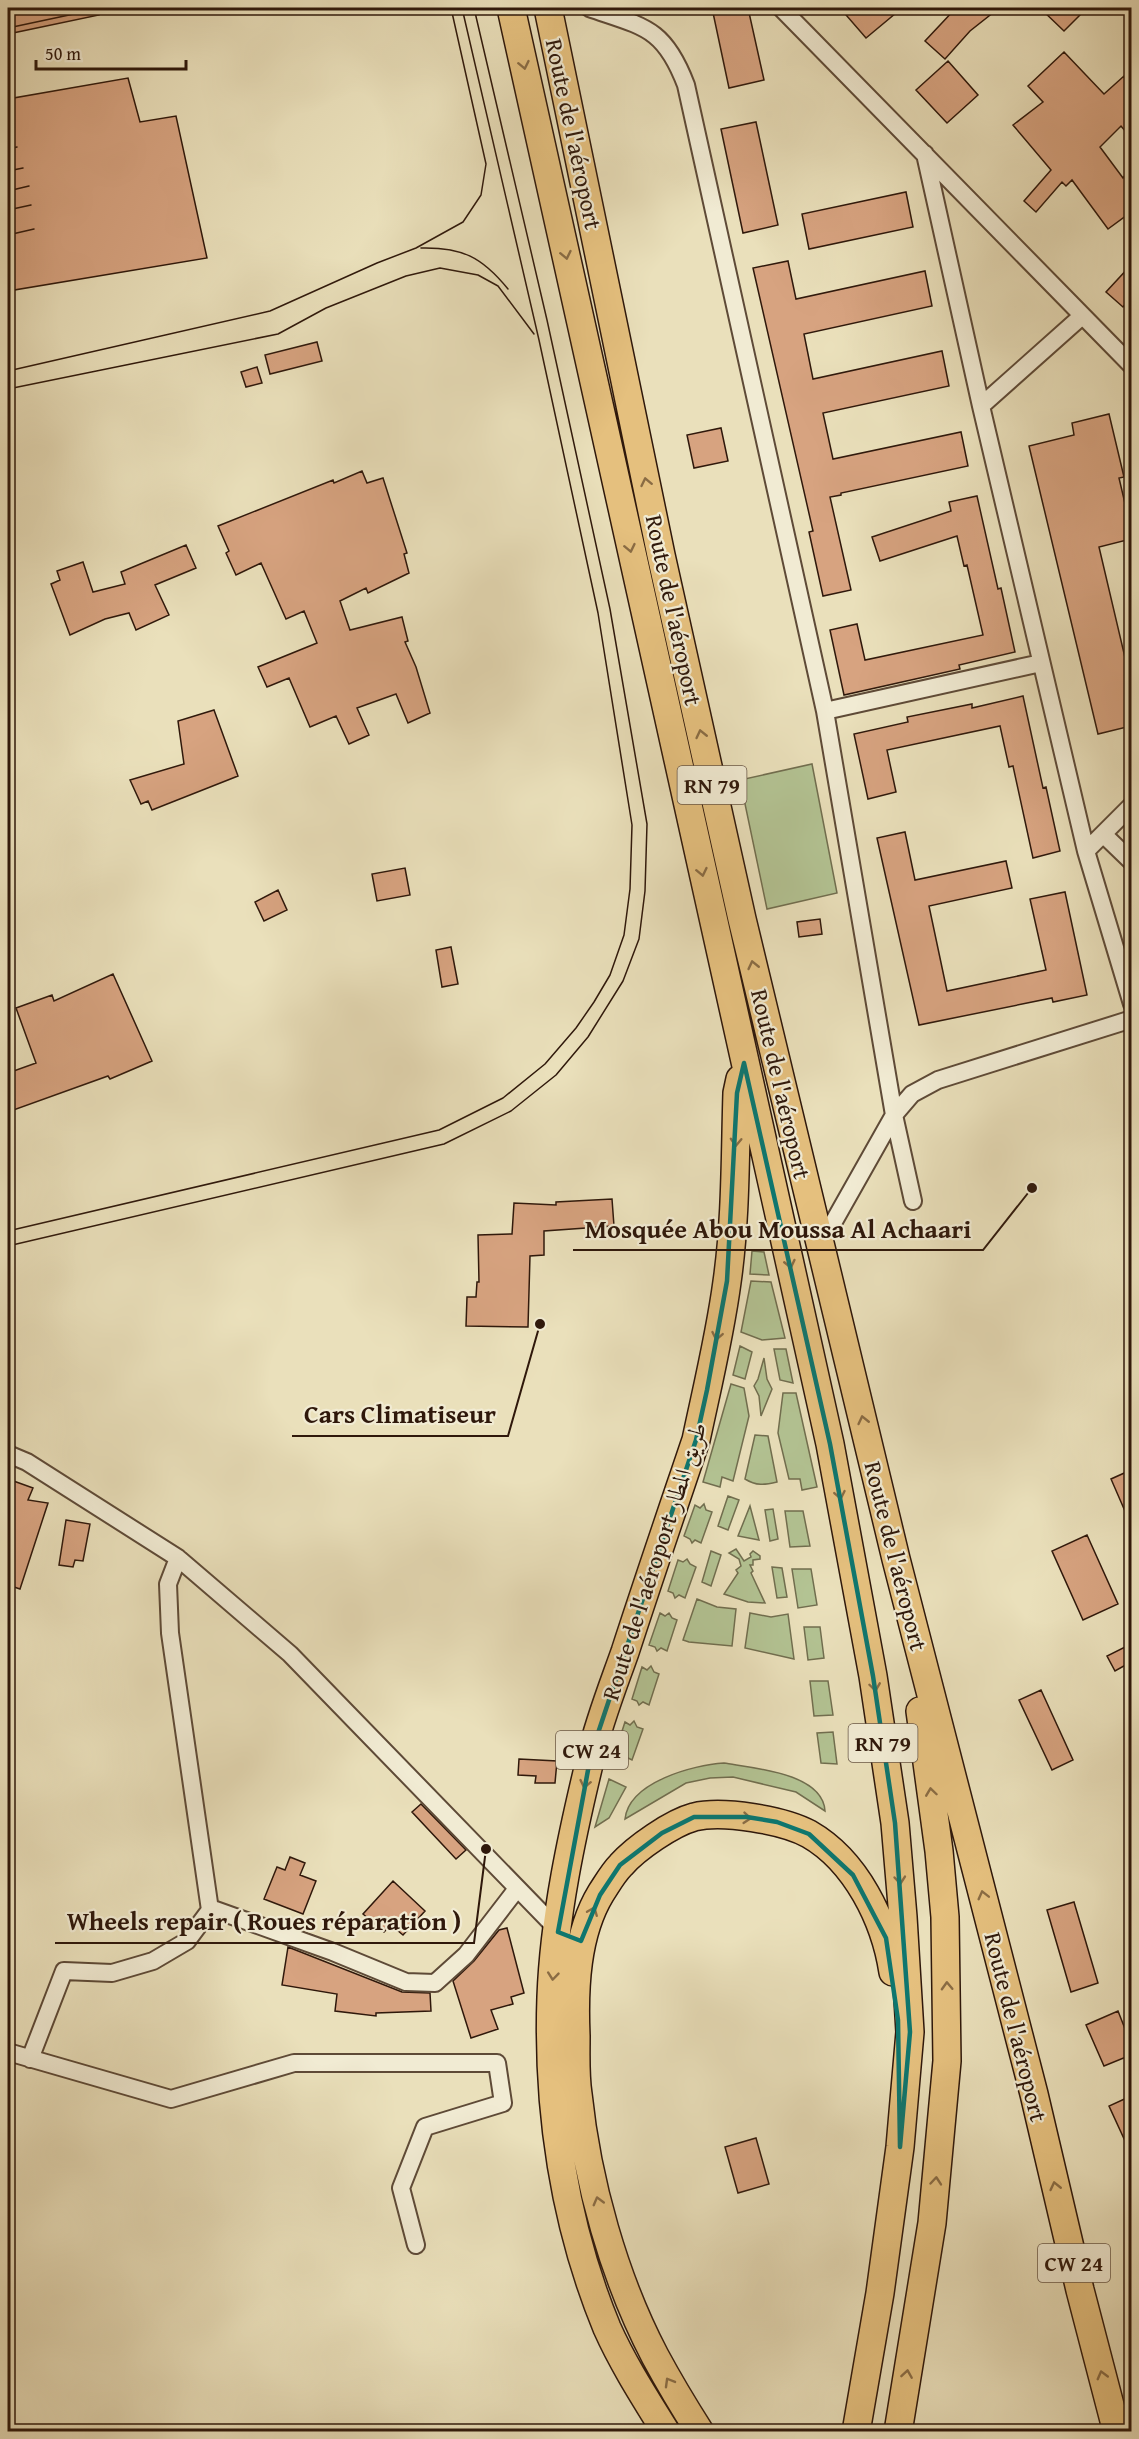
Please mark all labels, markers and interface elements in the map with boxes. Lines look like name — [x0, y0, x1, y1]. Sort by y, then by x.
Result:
scale bar — [36, 33, 186, 71]
street label: Route de l'aéroport — [537, 35, 611, 233]
text: 50 m — [45, 40, 81, 67]
one-way arrow — [517, 59, 530, 69]
one-way arrow — [559, 250, 572, 260]
one-way arrow — [640, 477, 653, 487]
street label: Route de l'aéroport — [637, 511, 711, 709]
one-way arrow — [623, 543, 636, 553]
one-way arrow — [695, 729, 708, 739]
road number: RN 79 — [678, 766, 746, 804]
one-way arrow — [695, 867, 708, 877]
one-way arrow — [748, 960, 761, 970]
street label: Route de l'aéroport — [742, 985, 820, 1183]
one-way arrow — [729, 1137, 742, 1146]
callout: Mosquée Abou Moussa Al Achaari — [573, 1206, 983, 1250]
text: Mosquée Abou Moussa Al Achaari — [585, 1209, 971, 1248]
one-way arrow — [782, 1258, 795, 1268]
one-way arrow — [711, 1330, 724, 1340]
callout: Cars Climatiseur — [292, 1392, 508, 1436]
text: Cars Climatiseur — [304, 1394, 496, 1433]
one-way arrow — [857, 1415, 870, 1425]
street label: Route de l'aéroport طريق المطار — [592, 1417, 716, 1705]
street label: Route de l'aéroport — [856, 1458, 937, 1655]
one-way arrow — [833, 1490, 846, 1500]
one-way arrow — [868, 1682, 880, 1692]
road number: RN 79 — [848, 1724, 918, 1762]
road number: CW 24 — [556, 1731, 628, 1769]
one-way arrow — [579, 1779, 592, 1789]
one-way arrow — [926, 1788, 938, 1797]
one-way arrow — [742, 1811, 751, 1824]
one-way arrow — [893, 1876, 906, 1885]
one-way arrow — [977, 1890, 990, 1900]
callout: Wheels repair ( Roues réparation ) — [55, 1899, 474, 1943]
text: Wheels repair ( Roues réparation ) — [67, 1901, 461, 1940]
one-way arrow — [586, 1907, 598, 1918]
street label: Route de l'aéroport — [976, 1929, 1057, 2126]
one-way arrow — [547, 1972, 560, 1981]
one-way arrow — [941, 1982, 953, 1991]
one-way arrow — [929, 2176, 942, 2186]
one-way arrow — [1050, 2181, 1063, 2191]
one-way arrow — [593, 2196, 605, 2207]
road number: CW 24 — [1038, 2244, 1110, 2282]
one-way arrow — [901, 2369, 913, 2378]
one-way arrow — [1097, 2370, 1110, 2380]
one-way arrow — [665, 2377, 677, 2388]

